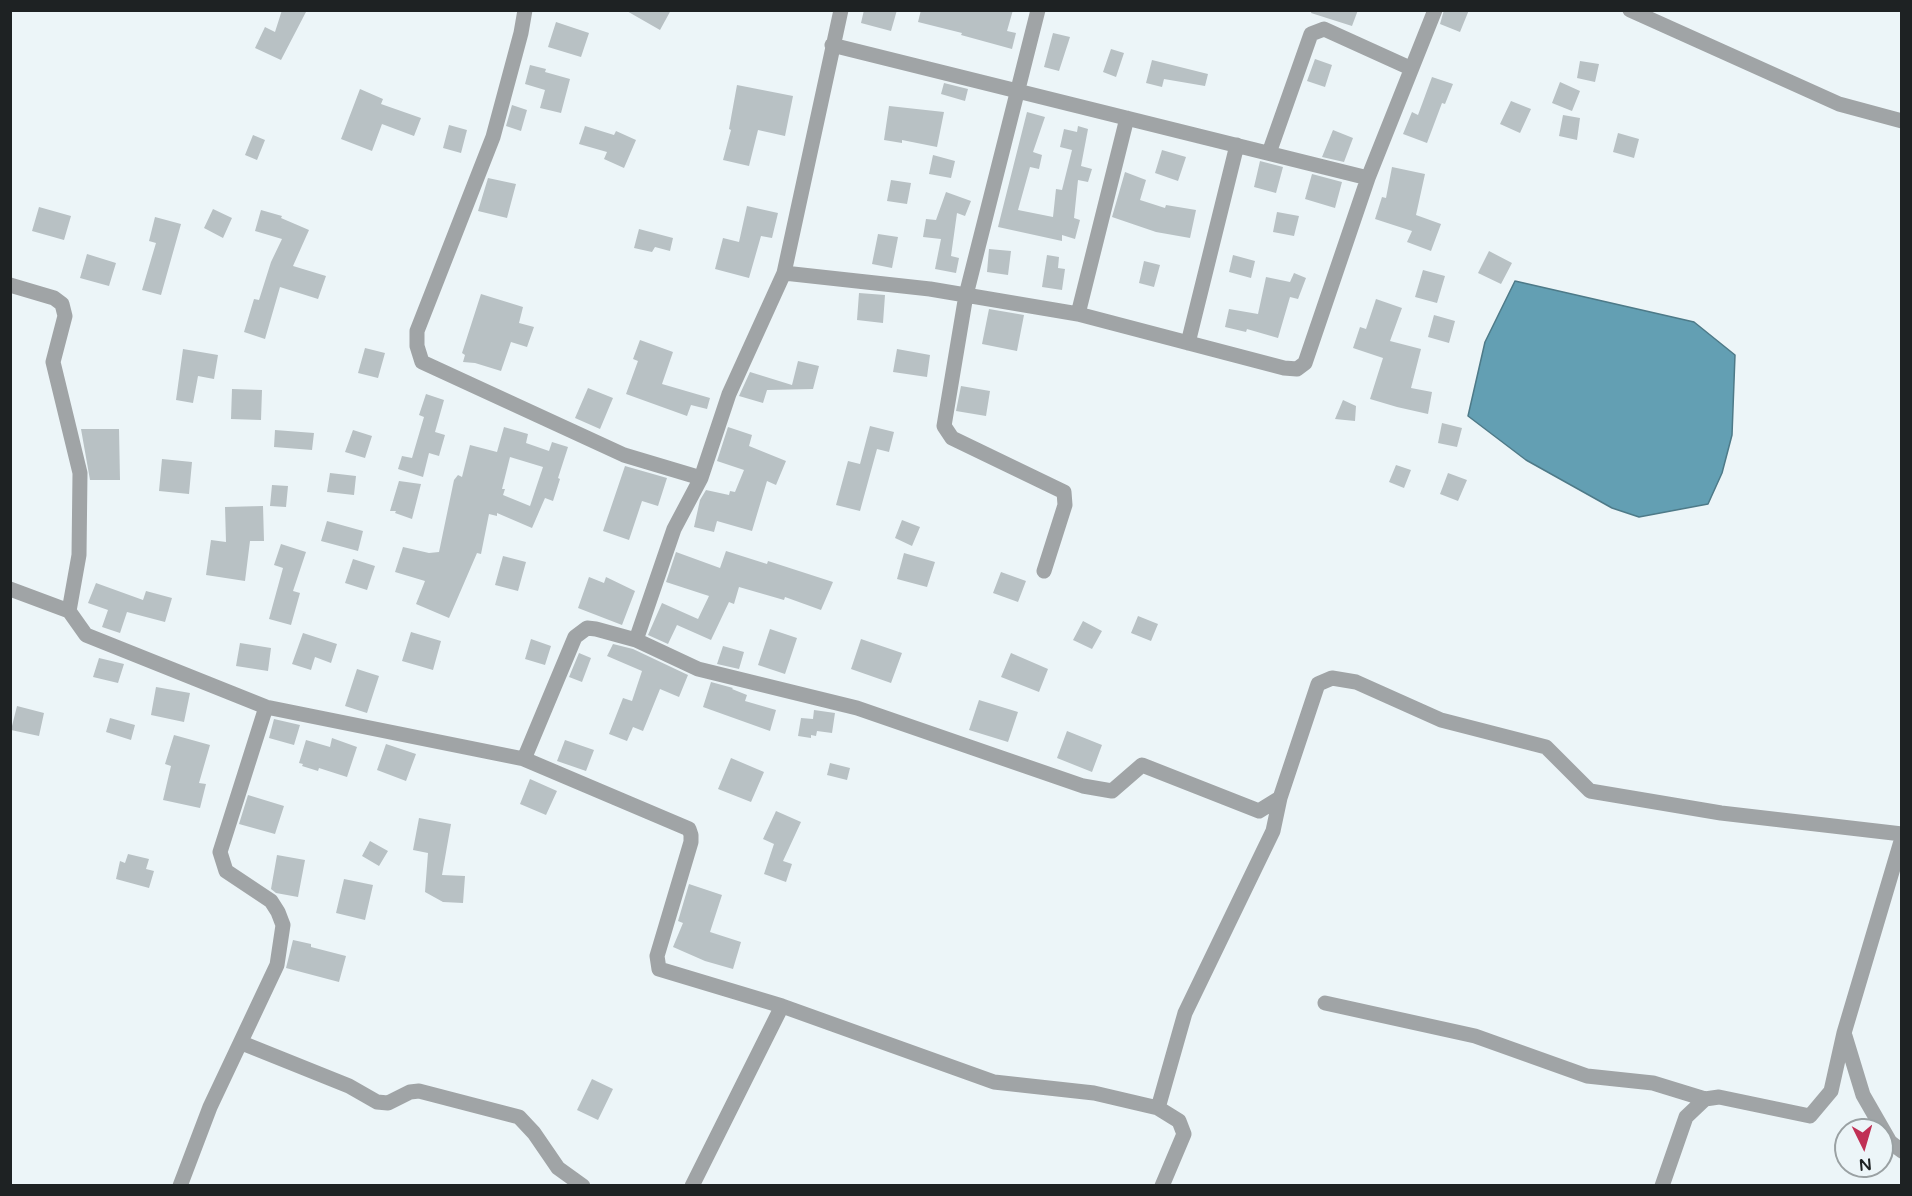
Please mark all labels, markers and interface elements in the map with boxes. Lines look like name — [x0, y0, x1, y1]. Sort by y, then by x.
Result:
north arrow — [1834, 1118, 1894, 1178]
text: N — [1858, 1153, 1873, 1174]

